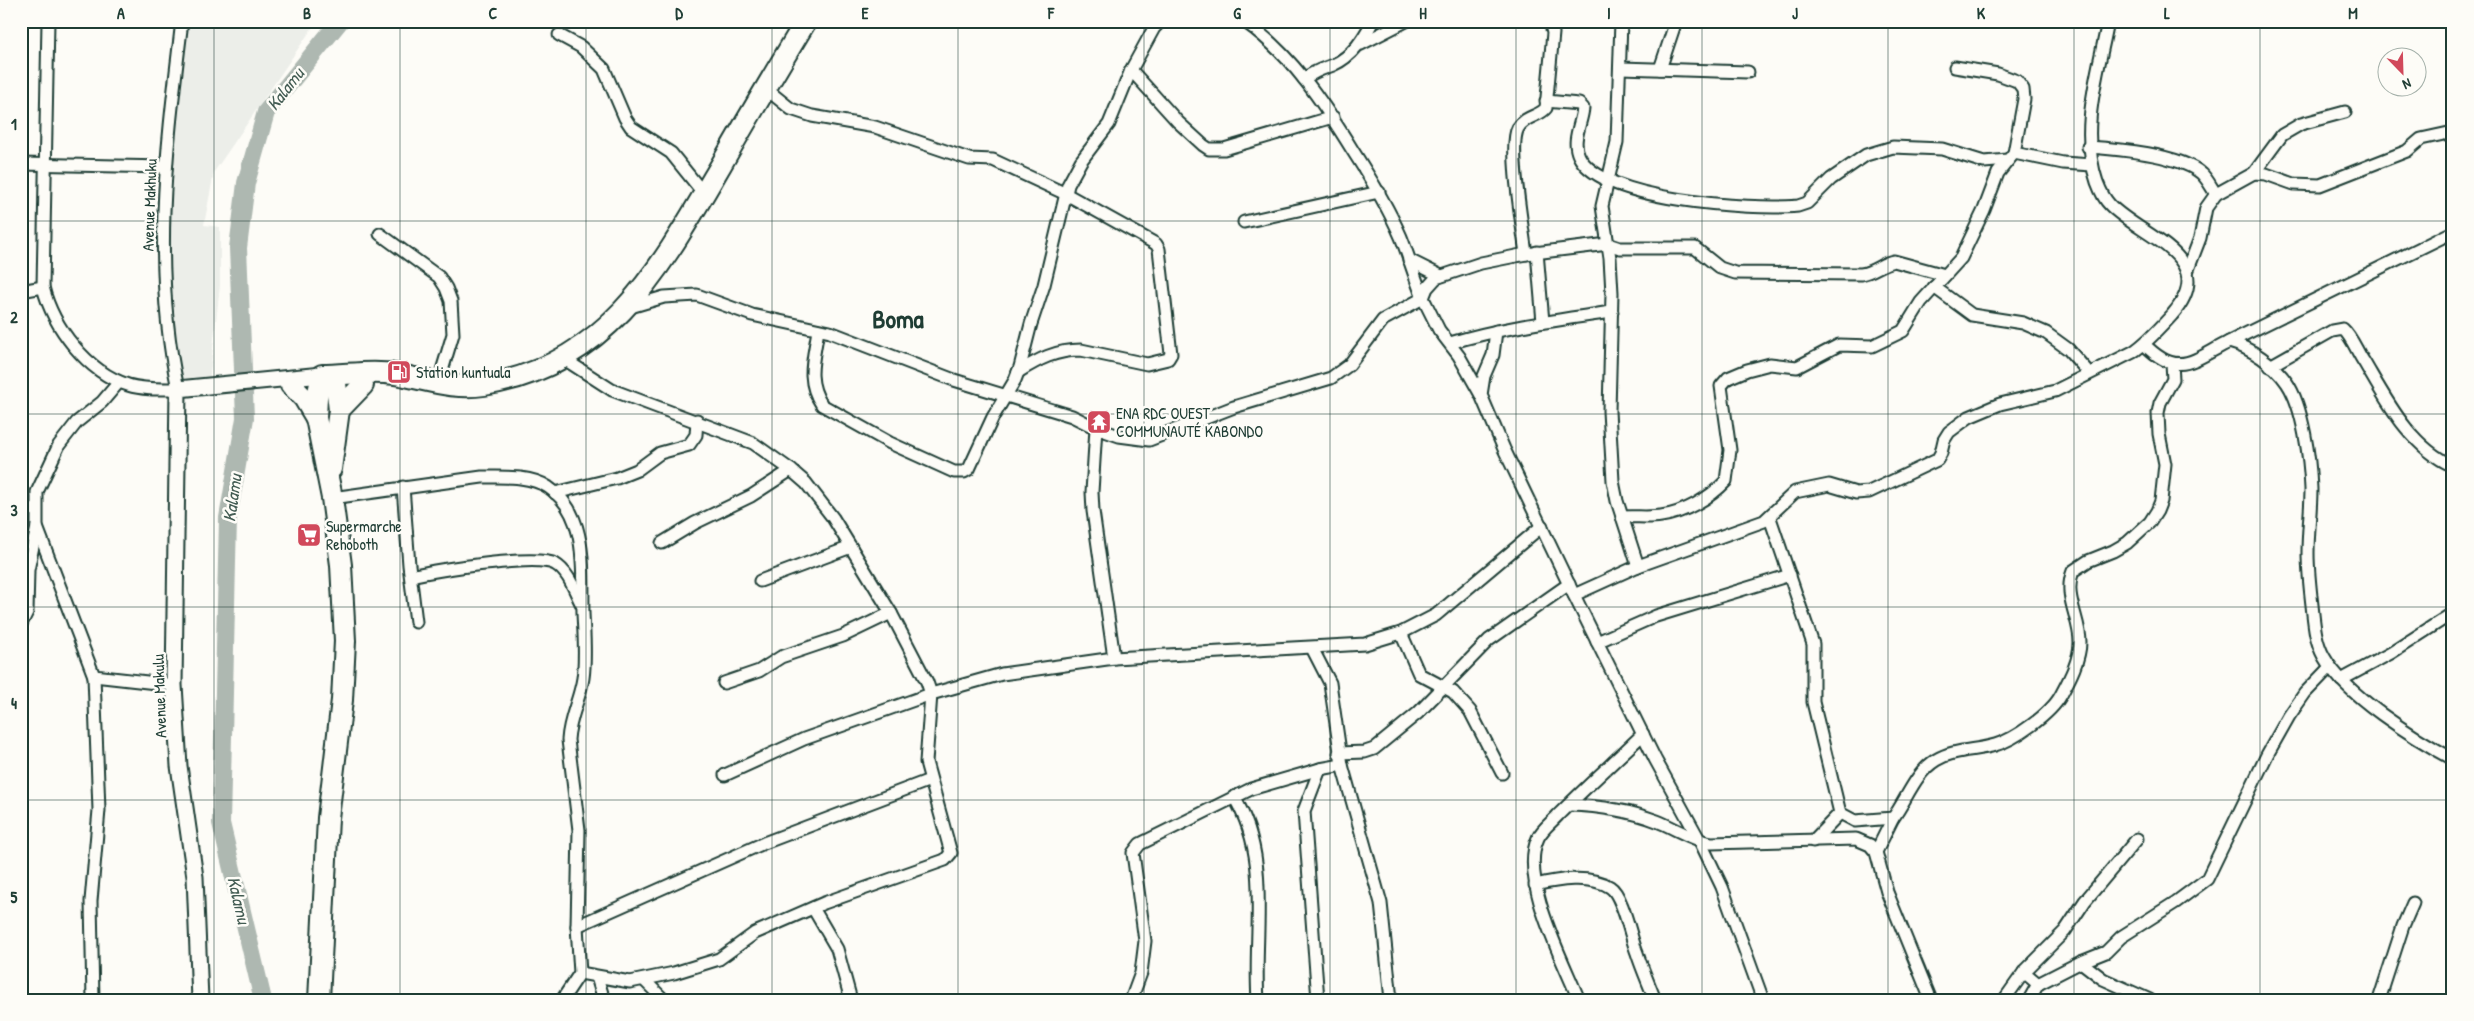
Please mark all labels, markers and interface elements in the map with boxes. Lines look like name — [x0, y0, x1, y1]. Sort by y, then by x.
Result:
text: A — [117, 2, 125, 24]
text: B — [303, 2, 311, 24]
text: C — [489, 2, 498, 24]
text: D — [675, 2, 683, 24]
text: E — [861, 2, 869, 24]
text: F — [1047, 2, 1055, 24]
text: G — [1233, 2, 1241, 24]
text: H — [1419, 2, 1427, 24]
text: I — [1607, 2, 1611, 24]
text: J — [1792, 2, 1798, 24]
text: K — [1977, 2, 1986, 24]
text: L — [2164, 2, 2170, 24]
text: M — [2348, 2, 2358, 24]
north arrow — [2376, 48, 2426, 98]
water label: Kalamu — [260, 61, 311, 116]
text: N — [2400, 74, 2414, 95]
text: 1 — [11, 113, 17, 135]
street label: Avenue Makhuku — [136, 158, 162, 252]
district label: Boma — [872, 301, 925, 336]
text: 2 — [10, 306, 18, 328]
fuel station icon: Station kuntuala — [386, 359, 412, 385]
place label: Station kuntuala — [416, 361, 511, 383]
place label: ENA RDC OUEST COMMUNAUTÉ KABONDO — [1116, 402, 1263, 442]
temple icon: ENA RDC OUEST COMMUNAUTÉ KABONDO — [1086, 409, 1112, 435]
water label: Kalamu — [216, 471, 248, 523]
text: 3 — [10, 499, 18, 521]
place label: Supermarche Rehoboth — [326, 515, 402, 555]
supermarket icon: Supermarche Rehoboth — [296, 522, 322, 548]
street label: Avenue Makulu — [147, 653, 171, 738]
text: 4 — [11, 692, 17, 714]
water label: Kalamu — [221, 874, 257, 928]
text: 5 — [11, 886, 18, 908]

